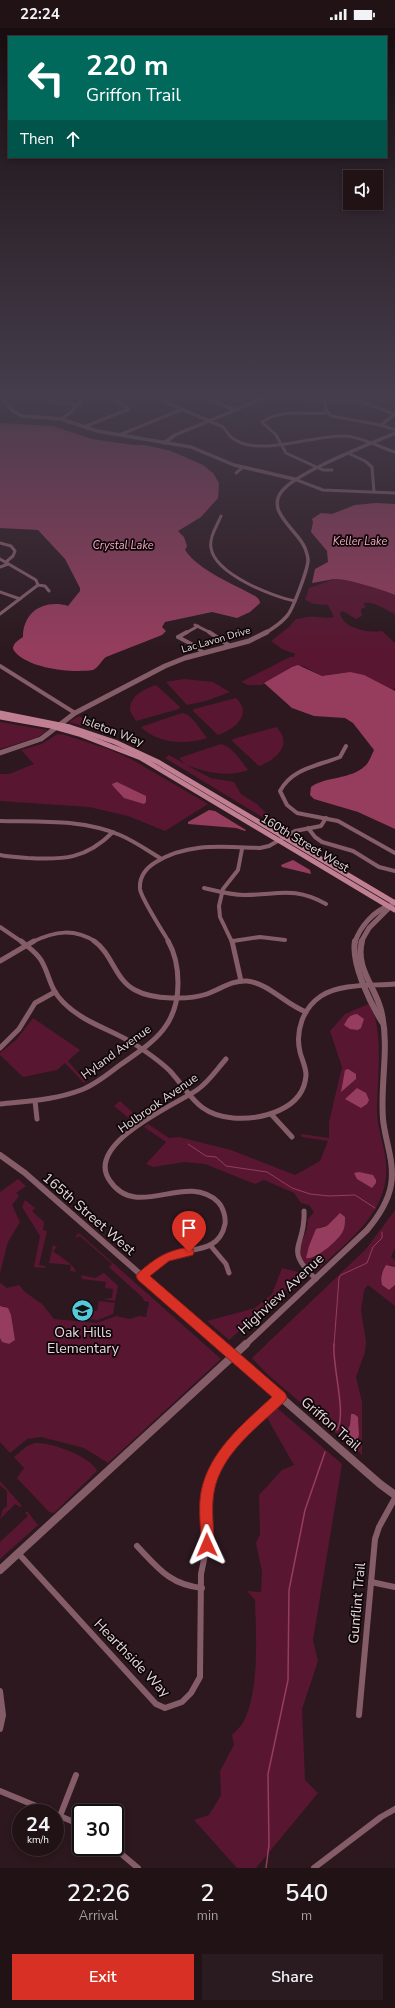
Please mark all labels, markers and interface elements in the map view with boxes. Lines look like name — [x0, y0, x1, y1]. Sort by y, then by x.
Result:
text: 22:24 — [20, 4, 60, 24]
text: 220 m — [86, 47, 169, 85]
icon: left — [20, 52, 72, 104]
text: Griffon Trail — [86, 83, 181, 107]
icon: ahead — [62, 128, 84, 150]
text: Then — [20, 129, 54, 149]
map controls — [343, 170, 383, 210]
button: sound — [343, 170, 383, 210]
water label: Keller Lake — [333, 534, 387, 549]
water label: Crystal Lake — [92, 538, 154, 553]
street label: Lac Lavon Drive — [180, 623, 252, 657]
street label: Isleton Way — [80, 712, 147, 750]
street label: 160th Street West — [258, 810, 353, 876]
street label: Hyland Avenue — [78, 1021, 154, 1083]
street label: Holbrook Avenue — [115, 1070, 201, 1136]
street label: 165th Street West — [39, 1168, 139, 1260]
pin — [172, 1211, 206, 1252]
icon: arrive — [178, 1217, 200, 1239]
street label: Highview Avenue — [234, 1249, 328, 1339]
school or university icon: Oak Hills Elementary — [70, 1297, 96, 1323]
place label: Oak Hills Elementary — [47, 1323, 120, 1358]
street label: Griffon Trail — [297, 1393, 366, 1456]
position arrow — [186, 1524, 228, 1566]
street label: Gunflint Trail — [344, 1561, 370, 1644]
street label: Hearthside Way — [90, 1615, 175, 1702]
speed limit sign: 30 — [72, 1804, 124, 1856]
text: 24 — [26, 1811, 50, 1838]
text: km/h — [27, 1833, 49, 1847]
text: 22:26 — [67, 1877, 130, 1909]
text: 2 — [200, 1877, 215, 1909]
text: 540 — [285, 1877, 328, 1909]
text: Arrival — [79, 1907, 118, 1925]
text: min — [197, 1907, 218, 1925]
text: m — [301, 1907, 312, 1925]
button: Exit — [12, 1954, 194, 2000]
button: Share — [202, 1954, 383, 2000]

